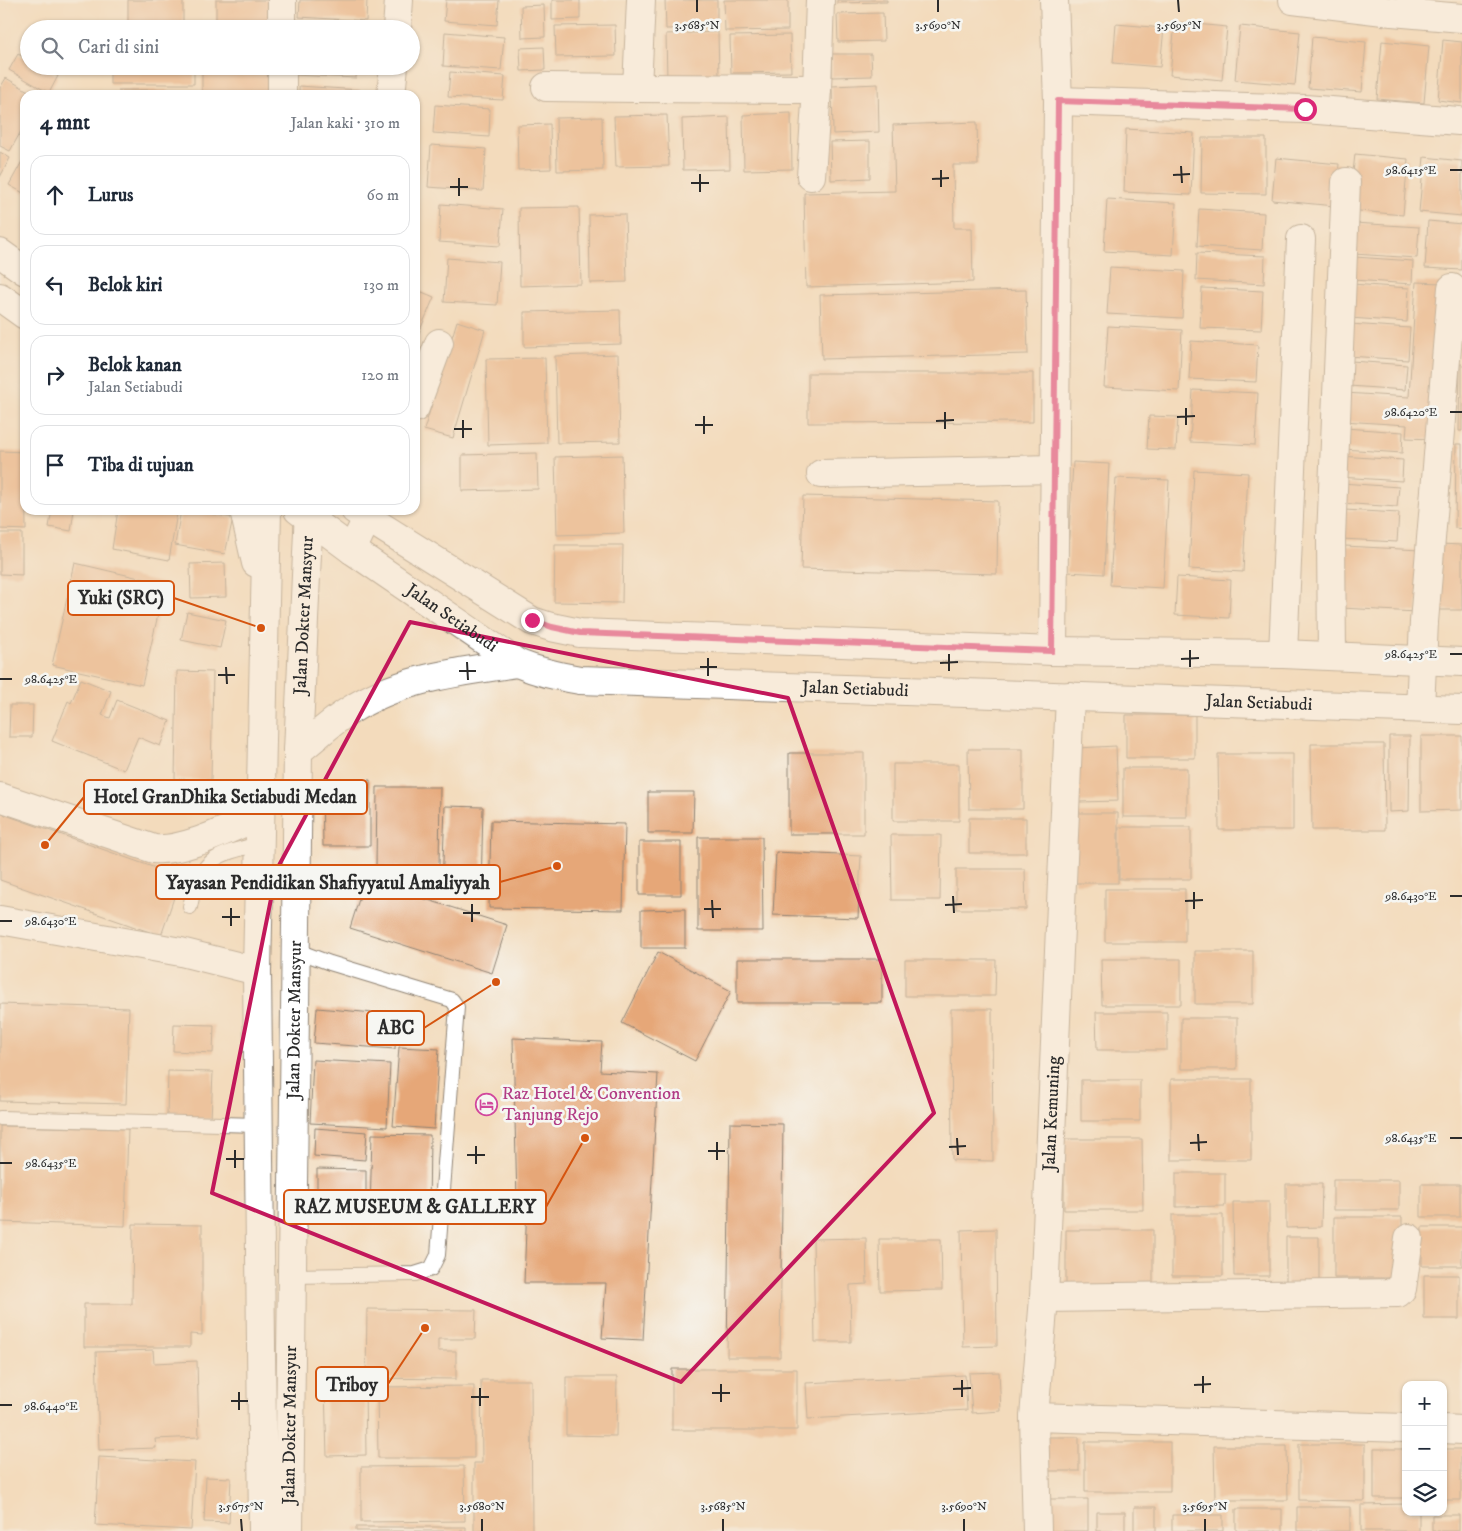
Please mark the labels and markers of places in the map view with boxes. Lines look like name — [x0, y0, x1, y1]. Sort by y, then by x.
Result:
callout: Yuki (SRC) — [68, 581, 174, 615]
callout: Hotel GranDhika Setiabudi Medan — [84, 780, 367, 814]
callout: Yayasan Pendidikan Shafiyyatul Amaliyyah — [156, 865, 500, 899]
callout: ABC — [367, 1011, 424, 1045]
place label: Raz Hotel & Convention Tanjung Rejo — [502, 1083, 681, 1126]
hotel icon: Raz Hotel & Convention Tanjung Rejo — [474, 1092, 498, 1116]
callout: RAZ MUSEUM & GALLERY — [284, 1190, 546, 1224]
callout: Triboy — [316, 1367, 388, 1401]

